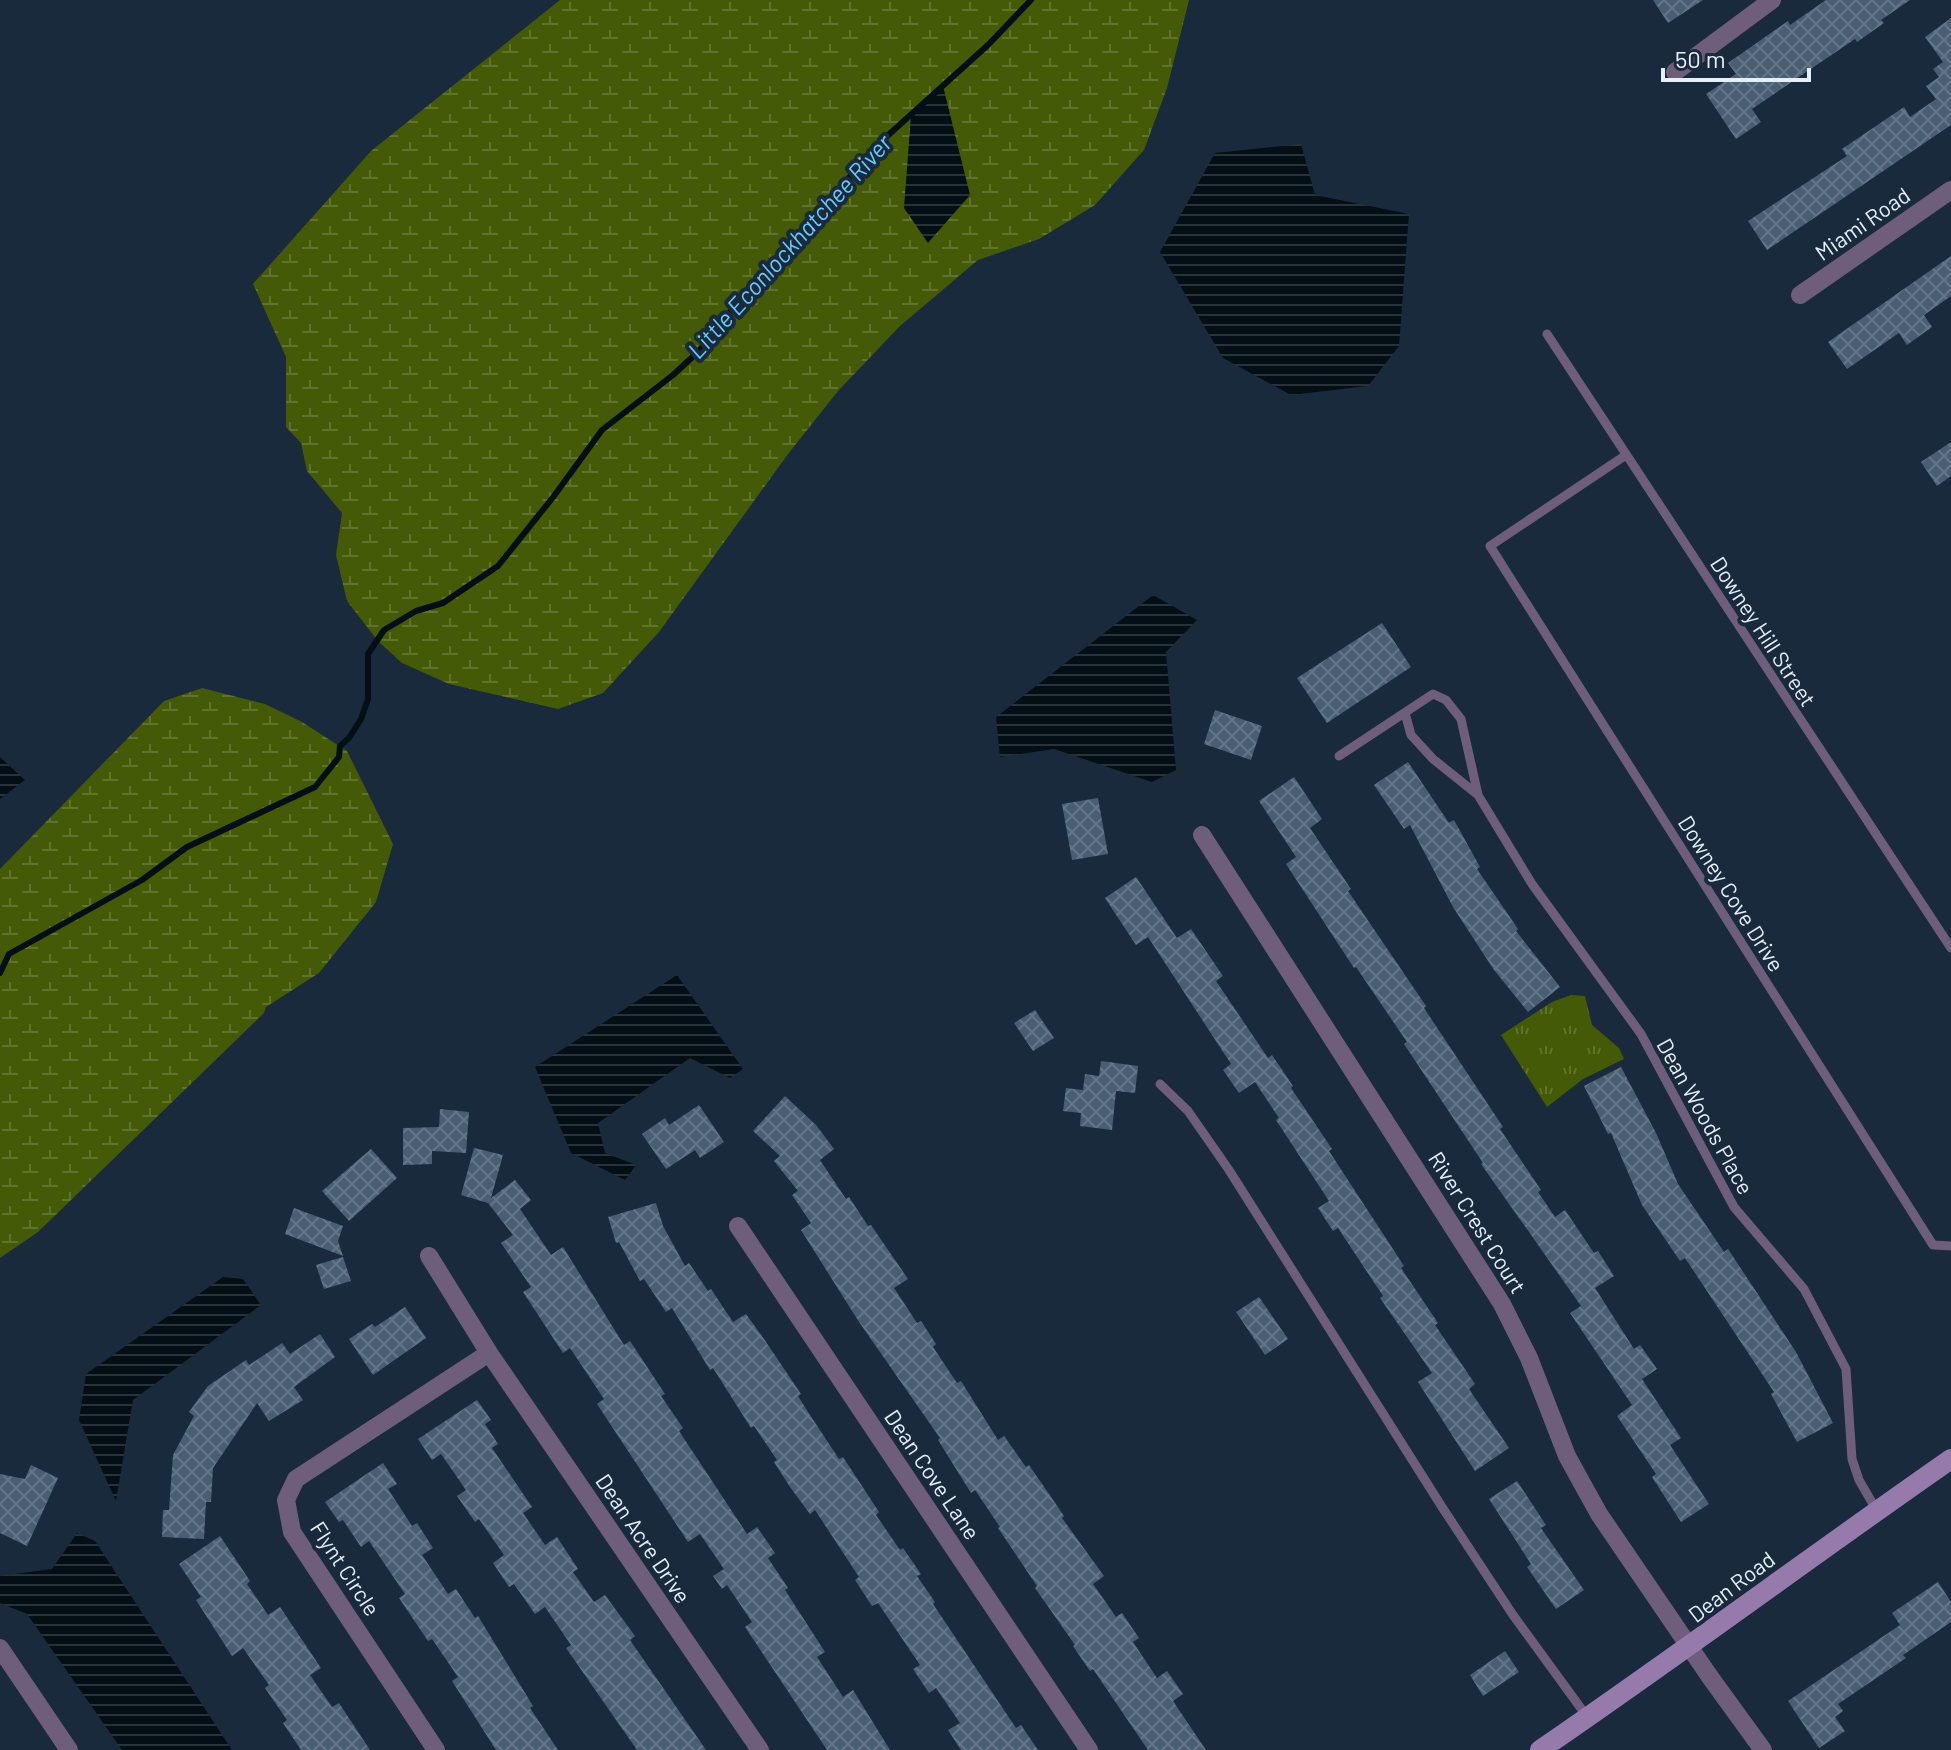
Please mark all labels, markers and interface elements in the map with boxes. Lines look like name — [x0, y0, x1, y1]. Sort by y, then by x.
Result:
scale bar — [1663, 32, 1809, 82]
text: 50 m — [1675, 44, 1726, 73]
water label: Little Econlockhatchee River — [681, 127, 898, 364]
street label: Miami Road — [1810, 181, 1914, 265]
street label: Downey Hill Street — [1706, 551, 1822, 711]
street label: Downey Cove Drive — [1674, 810, 1790, 976]
street label: Dean Woods Place — [1652, 1033, 1760, 1199]
street label: River Crest Court — [1424, 1146, 1532, 1298]
street label: Dean Cove Lane — [880, 1404, 986, 1544]
street label: Dean Acre Drive — [591, 1468, 697, 1608]
street label: Flynt Circle — [306, 1516, 386, 1620]
street label: Dean Road — [1683, 1545, 1779, 1627]

